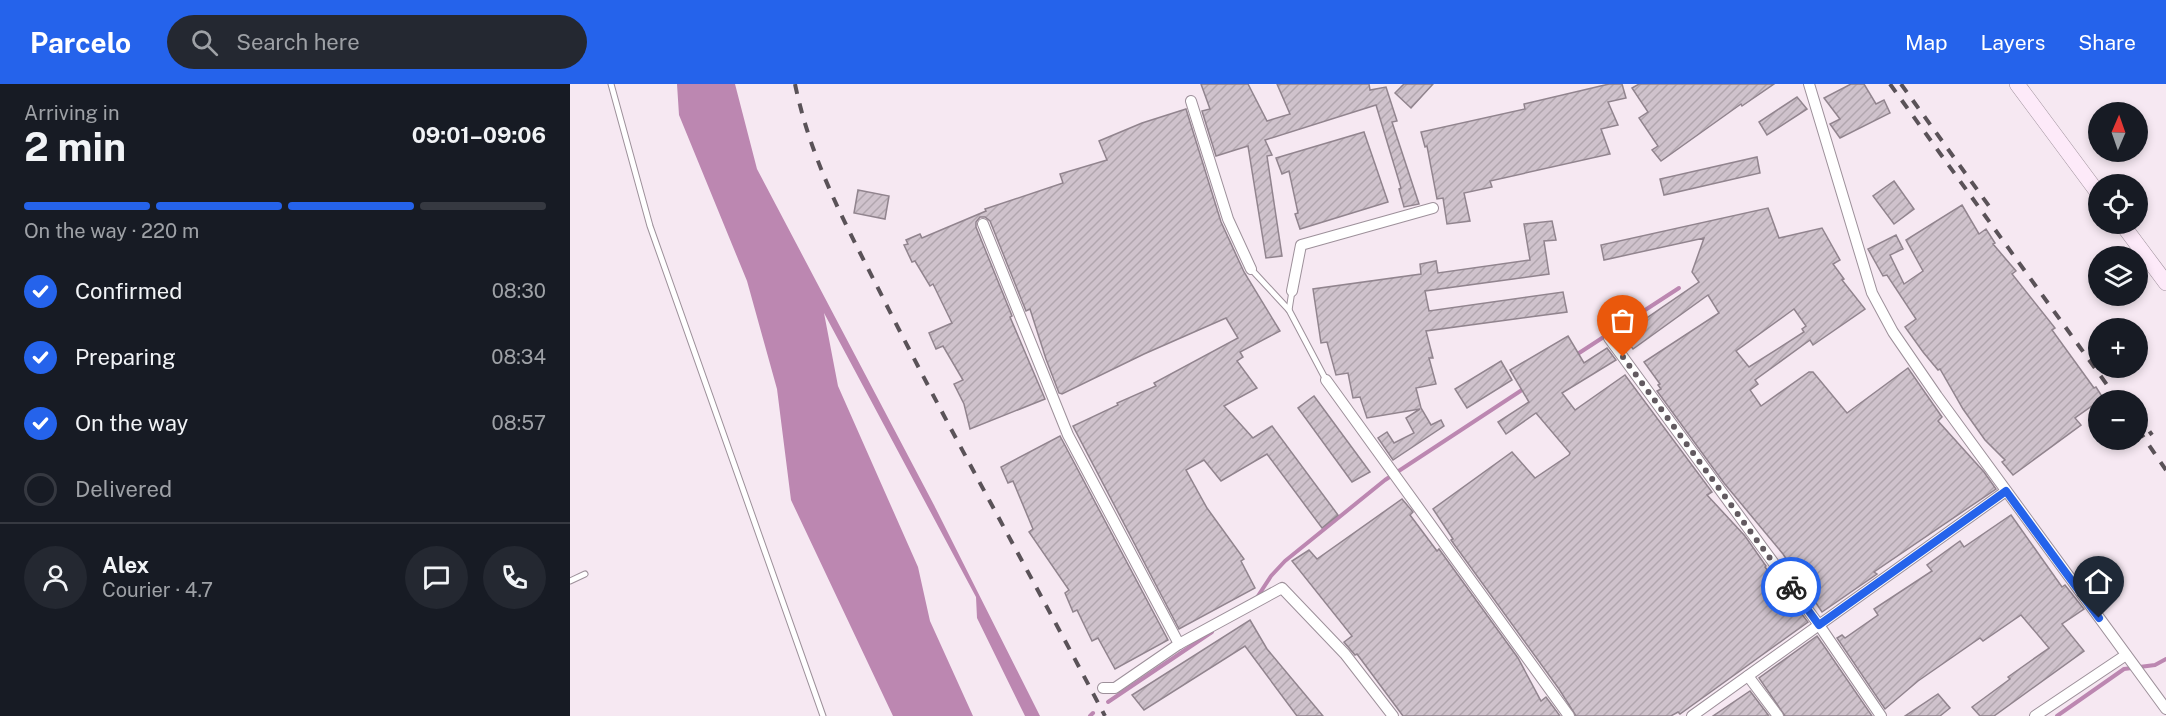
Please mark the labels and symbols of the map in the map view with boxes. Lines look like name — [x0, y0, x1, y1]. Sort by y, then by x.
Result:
north arrow — [2088, 102, 2148, 162]
pin — [1597, 295, 1648, 357]
pin — [2073, 556, 2124, 618]
courier — [1761, 557, 1821, 617]

